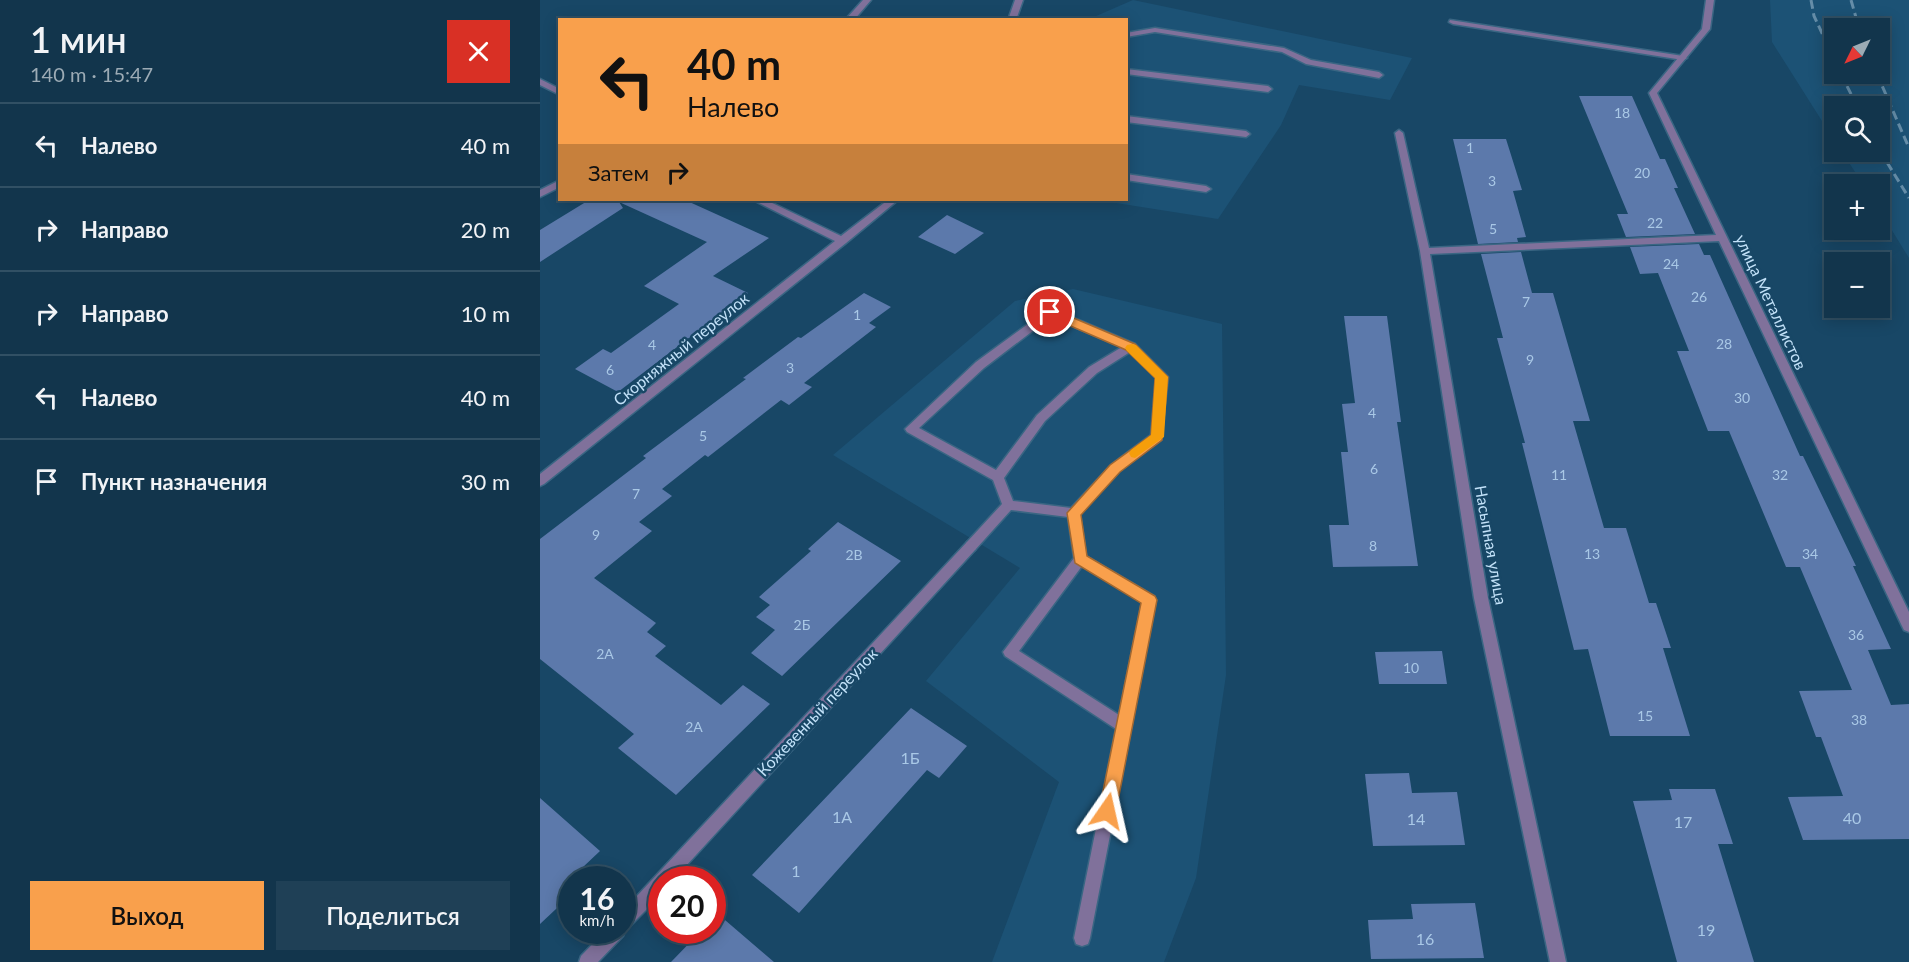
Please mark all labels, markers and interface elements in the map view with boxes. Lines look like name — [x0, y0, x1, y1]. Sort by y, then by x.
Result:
text: 1 мин — [30, 17, 127, 61]
north arrow — [1824, 18, 1890, 84]
map controls — [1824, 18, 1890, 318]
button: close — [447, 20, 510, 83]
text: 40 m — [687, 39, 781, 89]
icon: left — [588, 42, 666, 120]
text: 140 m · 15:47 — [30, 62, 153, 86]
text: Налево — [687, 90, 779, 123]
button: search — [1824, 96, 1890, 162]
house number: 18 — [1614, 104, 1630, 121]
icon: left — [30, 129, 63, 162]
text: Налево — [81, 132, 157, 159]
text: 40 m — [461, 132, 510, 159]
house number: 1 — [1466, 139, 1474, 156]
icon: right — [661, 156, 694, 189]
text: Затем — [588, 159, 649, 186]
house number: 20 — [1634, 164, 1650, 181]
house number: 3 — [1488, 172, 1496, 189]
button: + — [1824, 174, 1890, 240]
icon: right — [30, 213, 63, 246]
house number: 22 — [1647, 214, 1663, 231]
text: Направо — [81, 216, 169, 243]
text: 20 m — [461, 216, 510, 243]
house number: 5 — [1489, 220, 1497, 237]
street label: улица Металлистов — [1732, 231, 1811, 372]
button: − — [1824, 252, 1890, 318]
house number: 24 — [1663, 255, 1679, 272]
pin — [1024, 286, 1075, 337]
street label: Скорняжный переулок — [609, 288, 753, 409]
house number: 26 — [1691, 288, 1707, 305]
house number: 7 — [1522, 293, 1530, 310]
icon: arrive — [1033, 295, 1066, 328]
icon: right — [30, 297, 63, 330]
text: Направо — [81, 300, 169, 327]
text: 10 m — [461, 300, 510, 327]
house number: 1 — [853, 306, 861, 323]
house number: 28 — [1716, 335, 1732, 352]
house number: 4 — [648, 336, 656, 353]
house number: 9 — [1526, 351, 1534, 368]
house number: 3 — [786, 359, 794, 376]
house number: 6 — [606, 361, 614, 378]
icon: left — [30, 381, 63, 414]
text: Налево — [81, 384, 157, 411]
text: 40 m — [461, 384, 510, 411]
house number: 30 — [1734, 389, 1750, 406]
house number: 4 — [1368, 404, 1376, 421]
house number: 5 — [699, 427, 707, 444]
house number: 6 — [1370, 460, 1378, 477]
icon: arrive — [30, 465, 63, 498]
house number: 11 — [1551, 466, 1567, 483]
house number: 32 — [1772, 466, 1788, 483]
text: Пункт назначения — [81, 468, 267, 495]
text: 30 m — [461, 468, 510, 495]
street label: Насыпная улица — [1472, 484, 1511, 606]
house number: 7 — [632, 485, 640, 502]
house number: 9 — [592, 526, 600, 543]
house number: 8 — [1369, 537, 1377, 554]
house number: 13 — [1584, 545, 1600, 562]
house number: 34 — [1802, 545, 1818, 562]
house number: 2В — [845, 546, 863, 563]
house number: 2Б — [794, 616, 811, 633]
house number: 36 — [1848, 626, 1864, 643]
street label: Кожевенный переулок — [752, 643, 881, 779]
house number: 2А — [596, 645, 614, 662]
house number: 10 — [1403, 659, 1419, 676]
house number: 15 — [1637, 707, 1653, 724]
house number: 38 — [1851, 711, 1867, 728]
house number: 2А — [685, 718, 703, 735]
house number: 1Б — [900, 748, 920, 767]
position arrow — [1075, 779, 1139, 843]
house number: 1А — [832, 807, 852, 826]
house number: 40 — [1843, 808, 1861, 827]
house number: 14 — [1407, 809, 1425, 828]
house number: 17 — [1674, 812, 1692, 831]
house number: 1 — [791, 861, 801, 880]
speed limit sign: 20 — [648, 866, 726, 944]
text: 16 — [580, 880, 614, 916]
button: Выход — [30, 881, 264, 950]
button: Поделиться — [276, 881, 510, 950]
text: km/h — [579, 911, 615, 929]
house number: 19 — [1697, 920, 1715, 939]
house number: 16 — [1416, 929, 1434, 948]

